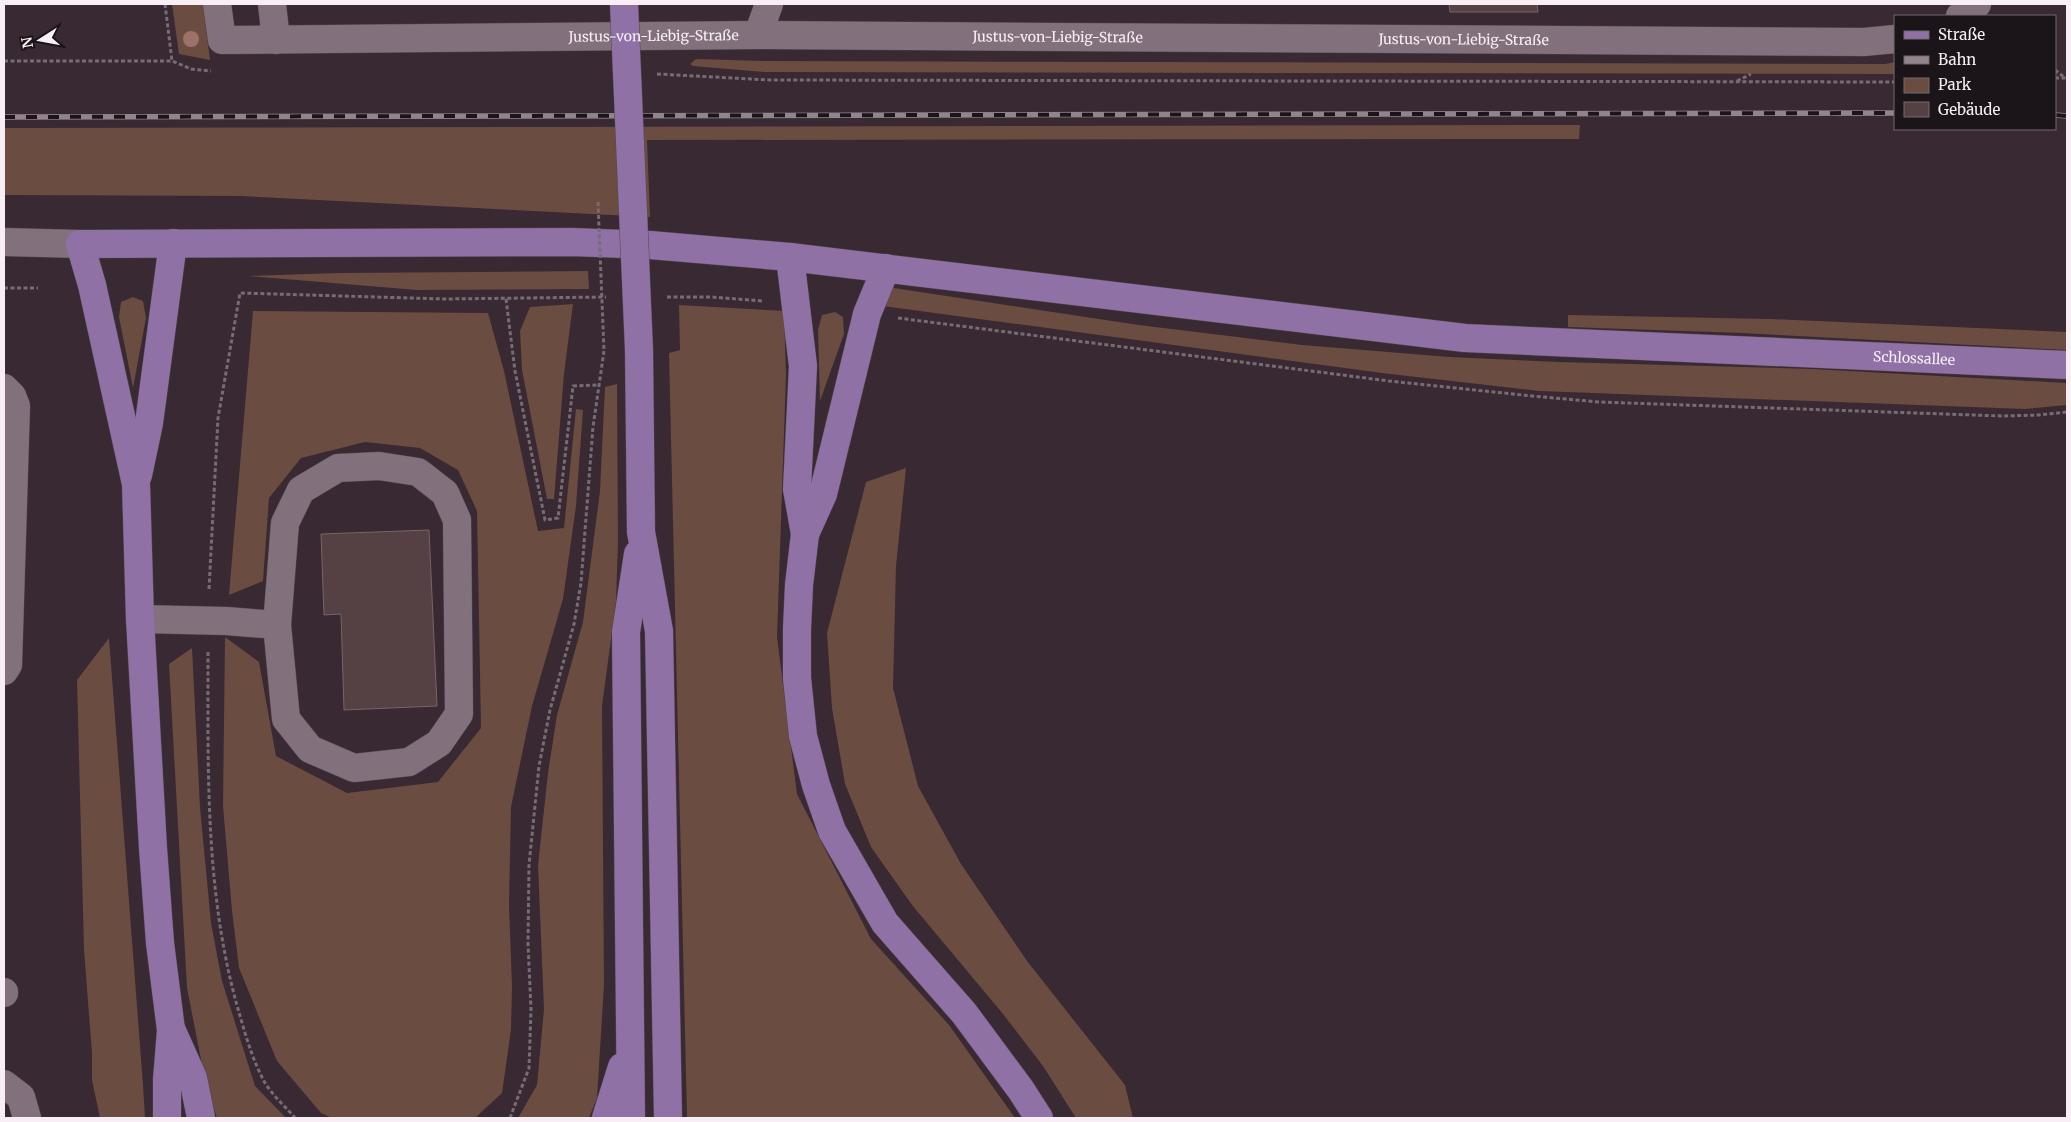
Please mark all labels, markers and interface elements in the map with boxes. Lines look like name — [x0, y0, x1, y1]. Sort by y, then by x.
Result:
north arrow — [15, 15, 65, 65]
legend — [1894, 15, 2056, 130]
text: Straße — [1938, 25, 1985, 44]
street label: Justus-von-Liebig-Straße — [567, 26, 739, 46]
street label: Justus-von-Liebig-Straße — [971, 27, 1143, 46]
street label: Justus-von-Liebig-Straße — [1377, 30, 1549, 49]
text: N — [17, 35, 37, 50]
text: Bahn — [1938, 50, 1976, 69]
text: Park — [1938, 75, 1972, 94]
text: Gebäude — [1938, 100, 2001, 119]
street label: Schlossallee — [1873, 347, 1956, 369]

